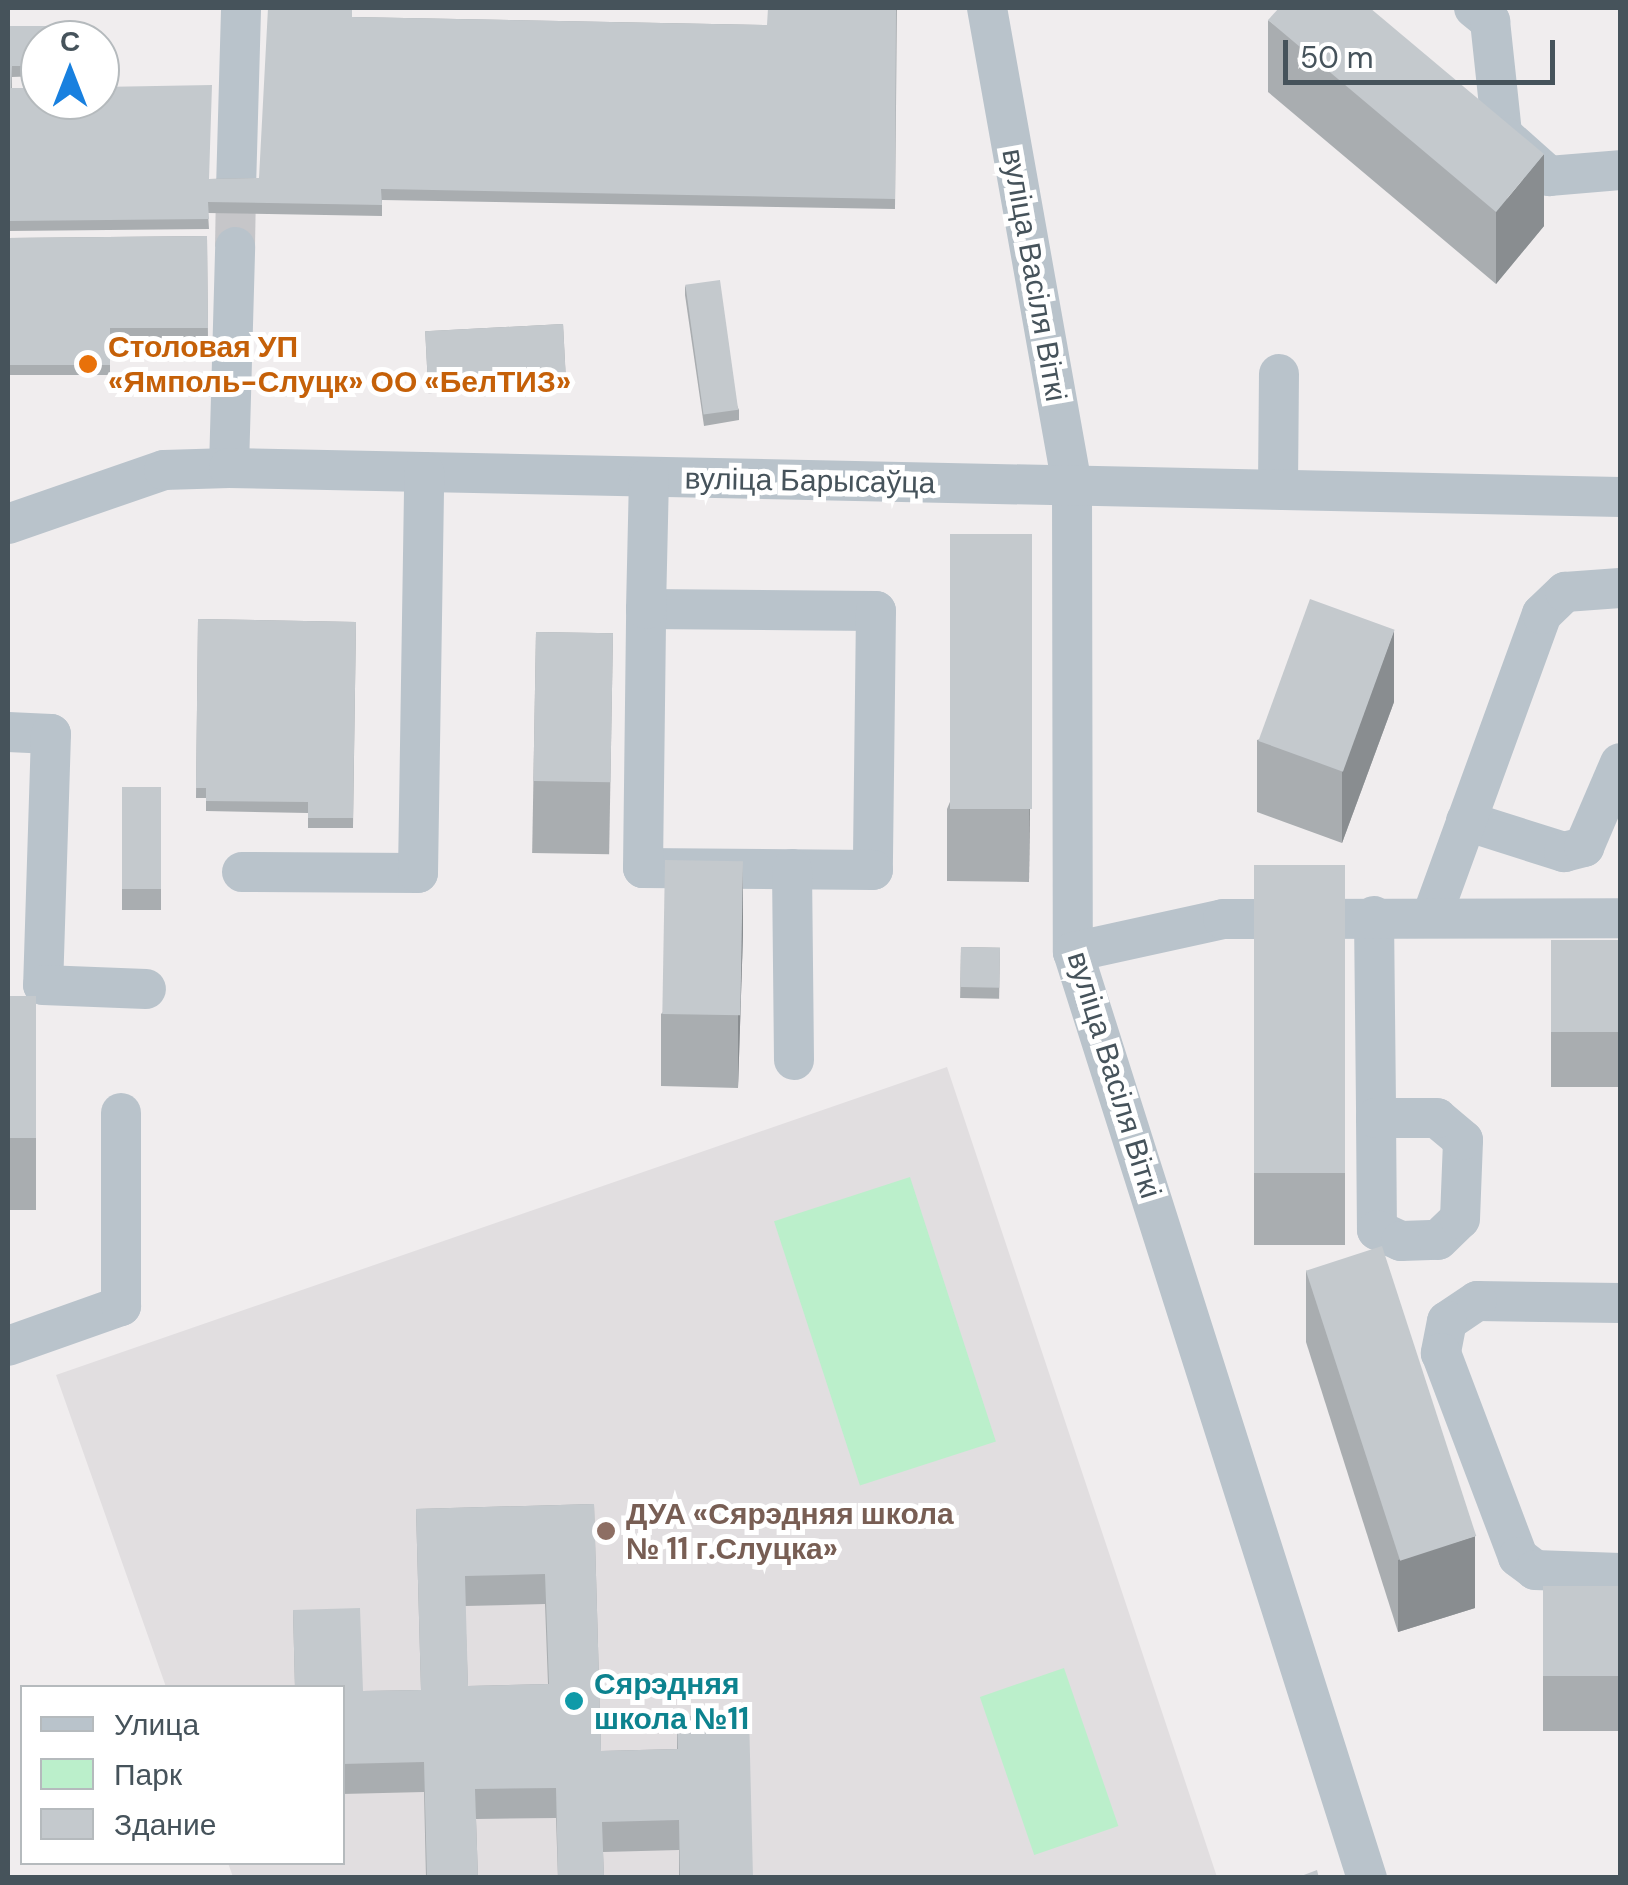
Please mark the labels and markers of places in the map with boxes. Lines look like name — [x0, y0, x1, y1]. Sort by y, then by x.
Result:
place label: Столовая УП «Ямполь-Слуцк» ОО «БелТИЗ» — [108, 329, 571, 400]
marker: Столовая УП «Ямполь-Слуцк» ОО «БелТИЗ» — [77, 353, 99, 375]
place label: ДУА «Сярэдняя школа № 11 г.Слуцка» — [626, 1496, 954, 1566]
marker: ДУА «Сярэдняя школа № 11 г.Слуцка» — [595, 1520, 617, 1542]
place label: Сярэдняя школа №11 — [594, 1666, 749, 1736]
marker: Сярэдняя школа №11 — [563, 1690, 585, 1712]

